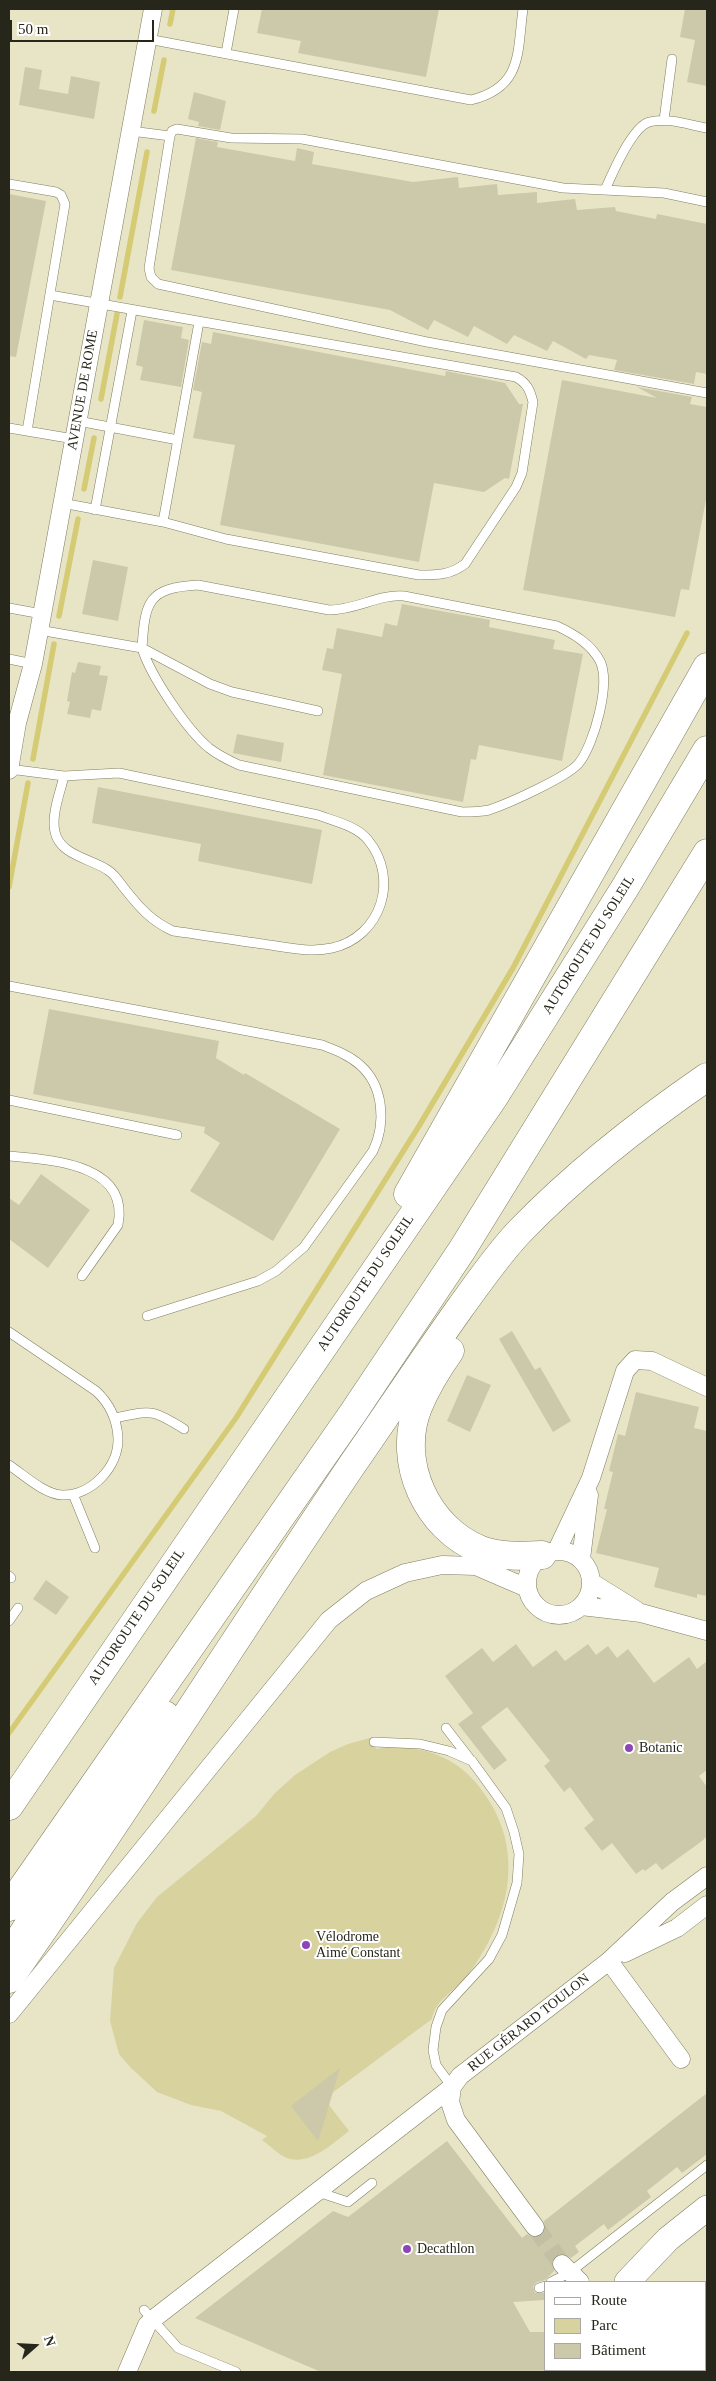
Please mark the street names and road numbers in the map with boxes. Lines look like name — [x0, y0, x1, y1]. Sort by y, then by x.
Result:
street label: AVENUE DE ROME — [64, 329, 102, 451]
street label: AUTOROUTE DU SOLEIL — [539, 872, 639, 1018]
street label: AUTOROUTE DU SOLEIL — [314, 1212, 418, 1354]
street label: AUTOROUTE DU SOLEIL — [85, 1546, 189, 1688]
street label: RUE GÉRARD TOULON — [465, 1970, 593, 2076]

